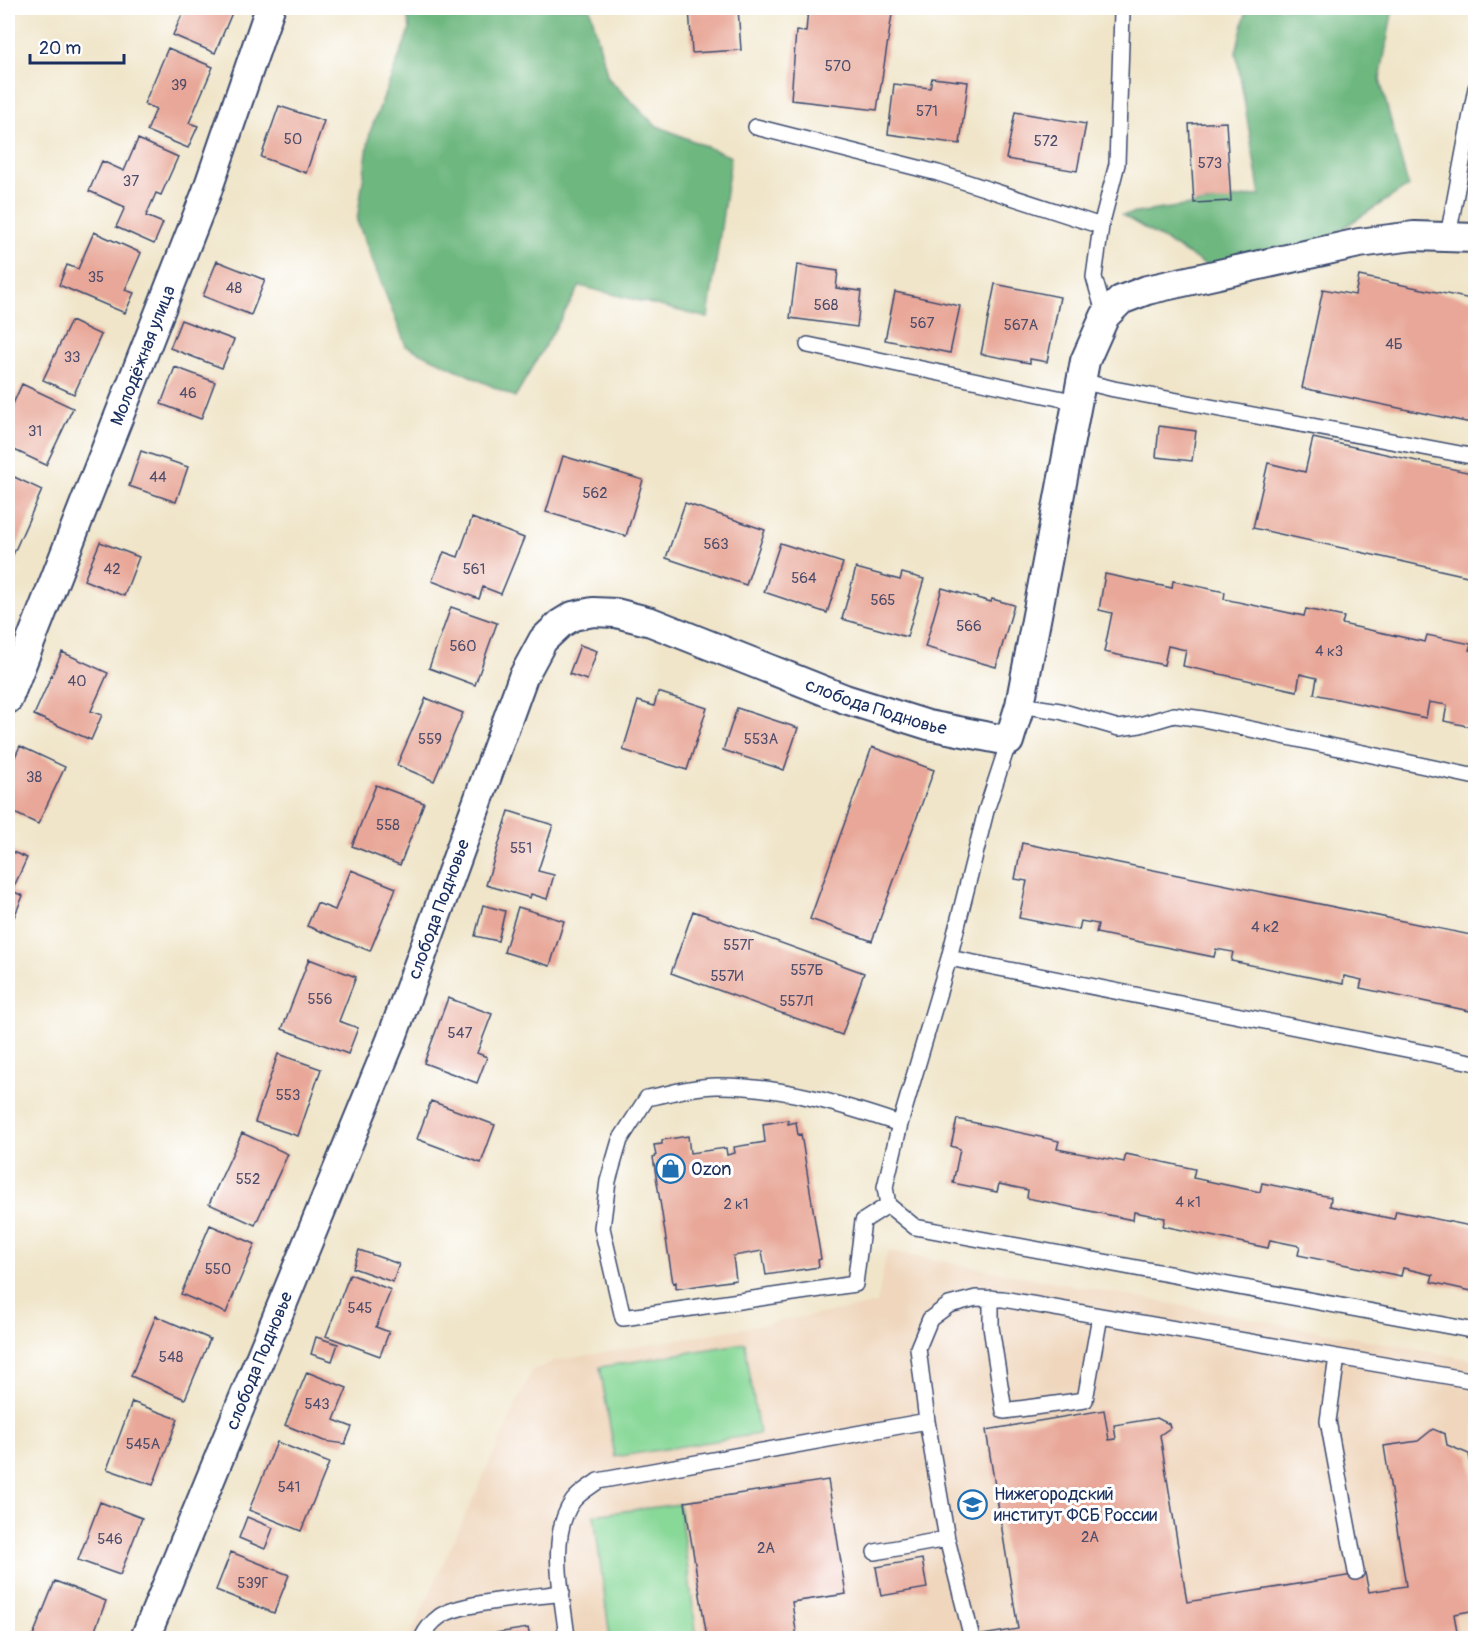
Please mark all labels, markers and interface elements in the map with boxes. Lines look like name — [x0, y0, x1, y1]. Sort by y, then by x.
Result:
scale bar — [30, 27, 124, 65]
text: 20 m — [39, 37, 81, 60]
house number: 570 — [825, 57, 851, 76]
house number: 39 — [171, 76, 187, 95]
house number: 571 — [916, 102, 938, 121]
house number: 50 — [284, 130, 302, 149]
house number: 572 — [1034, 132, 1058, 151]
house number: 573 — [1198, 154, 1222, 173]
house number: 37 — [123, 172, 139, 191]
house number: 35 — [88, 268, 104, 287]
house number: 48 — [226, 279, 243, 298]
street label: Молодёжная улица — [105, 282, 180, 429]
house number: 568 — [814, 296, 839, 315]
house number: 567 — [910, 314, 934, 333]
house number: 567А — [1004, 316, 1038, 335]
house number: 4Б — [1385, 335, 1403, 354]
house number: 33 — [64, 348, 80, 367]
house number: 46 — [179, 384, 197, 403]
house number: 31 — [28, 422, 42, 441]
house number: 44 — [149, 468, 167, 487]
house number: 562 — [582, 484, 608, 503]
house number: 563 — [703, 535, 729, 554]
house number: 42 — [103, 560, 121, 579]
house number: 561 — [463, 560, 485, 579]
house number: 564 — [791, 569, 817, 588]
house number: 565 — [871, 591, 896, 610]
house number: 566 — [956, 617, 982, 636]
house number: 560 — [449, 637, 477, 656]
house number: 4 к3 — [1315, 642, 1343, 661]
house number: 40 — [68, 672, 86, 691]
street label: слобода Подновье — [802, 673, 949, 740]
house number: 559 — [418, 730, 442, 749]
house number: 553А — [744, 730, 778, 749]
house number: 38 — [26, 768, 42, 787]
house number: 558 — [376, 816, 400, 835]
street label: слобода Подновье — [403, 836, 475, 982]
house number: 551 — [510, 839, 532, 858]
house number: 4 к2 — [1251, 918, 1279, 937]
house number: 557Г — [723, 936, 755, 955]
house number: 557Б — [790, 961, 824, 980]
house number: 557И — [710, 967, 744, 986]
house number: 556 — [308, 990, 333, 1009]
house number: 557Л — [779, 992, 814, 1011]
house number: 547 — [448, 1024, 472, 1043]
house number: 553 — [276, 1086, 300, 1105]
shop icon: Ozon — [654, 1153, 686, 1185]
place label: Ozon — [691, 1158, 731, 1181]
house number: 552 — [236, 1170, 260, 1189]
house number: 4 к1 — [1175, 1193, 1201, 1212]
house number: 2 к1 — [723, 1195, 749, 1214]
house number: 550 — [205, 1260, 231, 1279]
street label: слобода Подновье — [220, 1288, 298, 1433]
house number: 545 — [348, 1299, 372, 1318]
house number: 548 — [159, 1348, 184, 1367]
house number: 543 — [304, 1395, 330, 1414]
house number: 545А — [126, 1435, 161, 1454]
house number: 541 — [278, 1478, 300, 1497]
place label: Нижегородский институт ФСБ России — [994, 1483, 1157, 1527]
school or university icon: Нижегородский институт ФСБ России — [957, 1488, 989, 1520]
house number: 2А — [1081, 1528, 1099, 1547]
house number: 546 — [97, 1530, 123, 1549]
house number: 2А — [757, 1539, 775, 1558]
house number: 539Г — [237, 1574, 269, 1593]

